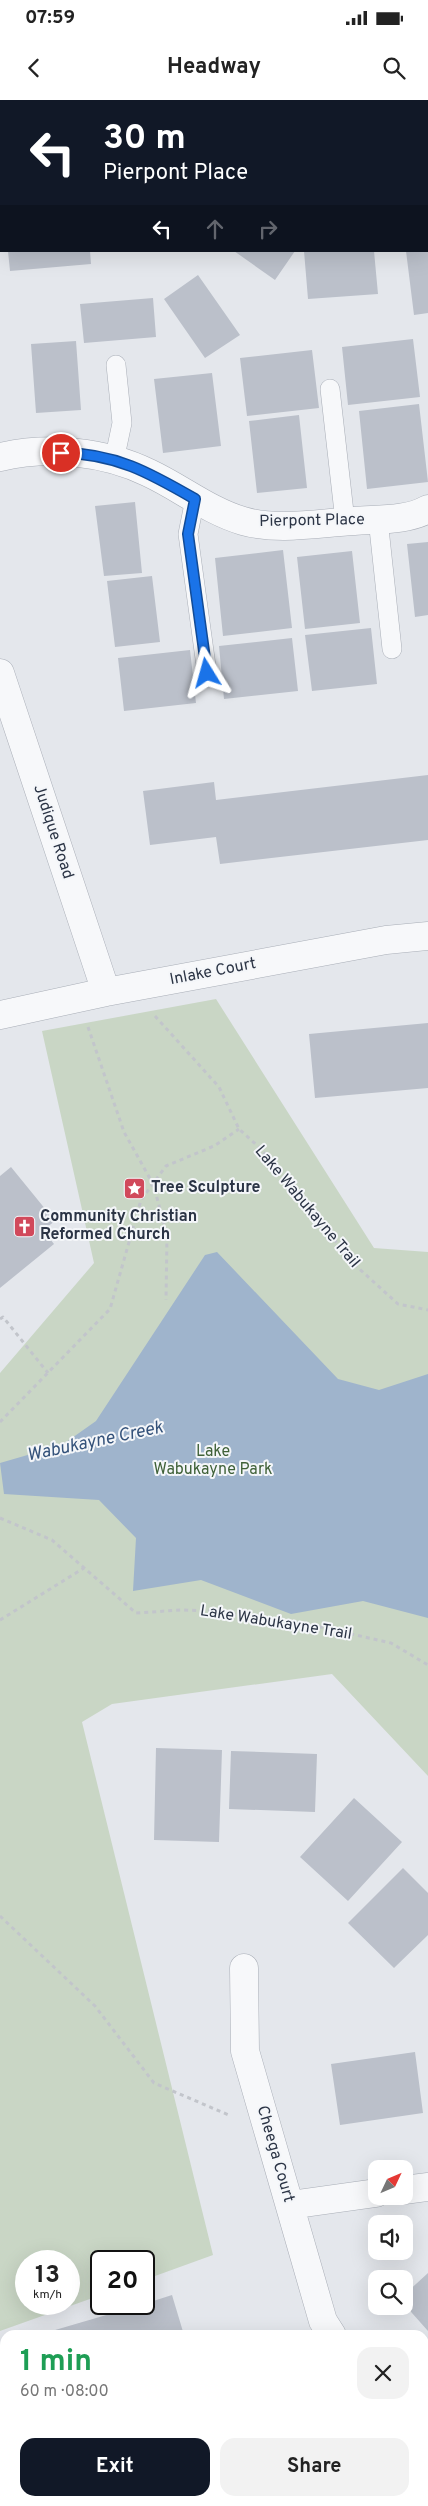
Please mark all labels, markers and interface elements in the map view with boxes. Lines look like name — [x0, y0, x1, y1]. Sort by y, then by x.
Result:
text: 07:59 — [25, 6, 75, 30]
icon: back — [20, 54, 48, 82]
text: Headway — [167, 54, 261, 81]
icon: search — [380, 54, 408, 82]
text: 30 m — [103, 117, 186, 161]
icon: left — [20, 120, 85, 185]
text: Pierpont Place — [103, 160, 248, 187]
icon: left — [148, 215, 176, 243]
icon: ahead — [201, 215, 229, 243]
icon: right — [254, 215, 282, 243]
pin — [40, 432, 82, 474]
icon: arrive — [47, 439, 75, 467]
street label: Pierpont Place — [259, 510, 365, 532]
position arrow — [180, 646, 232, 698]
street label: Judique Road — [28, 782, 78, 882]
street label: Inlake Court — [168, 954, 258, 990]
street label: Lake Wabukayne Trail — [250, 1142, 364, 1272]
place icon: Tree Sculpture — [123, 1176, 147, 1200]
place label: Tree Sculpture — [151, 1178, 261, 1198]
place label: Community Christian Reformed Church — [40, 1207, 197, 1245]
church icon: Community Christian Reformed Church — [12, 1214, 36, 1238]
water label: Wabukayne Creek — [25, 1416, 166, 1468]
park label: Lake Wabukayne Park — [153, 1442, 273, 1480]
street label: Lake Wabukayne Trail — [199, 1601, 353, 1645]
street label: Cheega Court — [252, 2103, 298, 2205]
north arrow — [368, 2160, 412, 2205]
map controls — [368, 2160, 413, 2315]
button: sound — [368, 2215, 413, 2260]
speed limit sign: 20 — [90, 2250, 155, 2315]
text: 13 — [35, 2260, 60, 2292]
button: search — [368, 2270, 413, 2315]
text: km/h — [33, 2287, 62, 2303]
text: 1 min — [20, 2344, 92, 2381]
button: close — [357, 2347, 409, 2399]
text: 60 m · 08:00 — [20, 2382, 109, 2402]
button: Exit — [20, 2438, 210, 2496]
button: Share — [220, 2438, 409, 2496]

